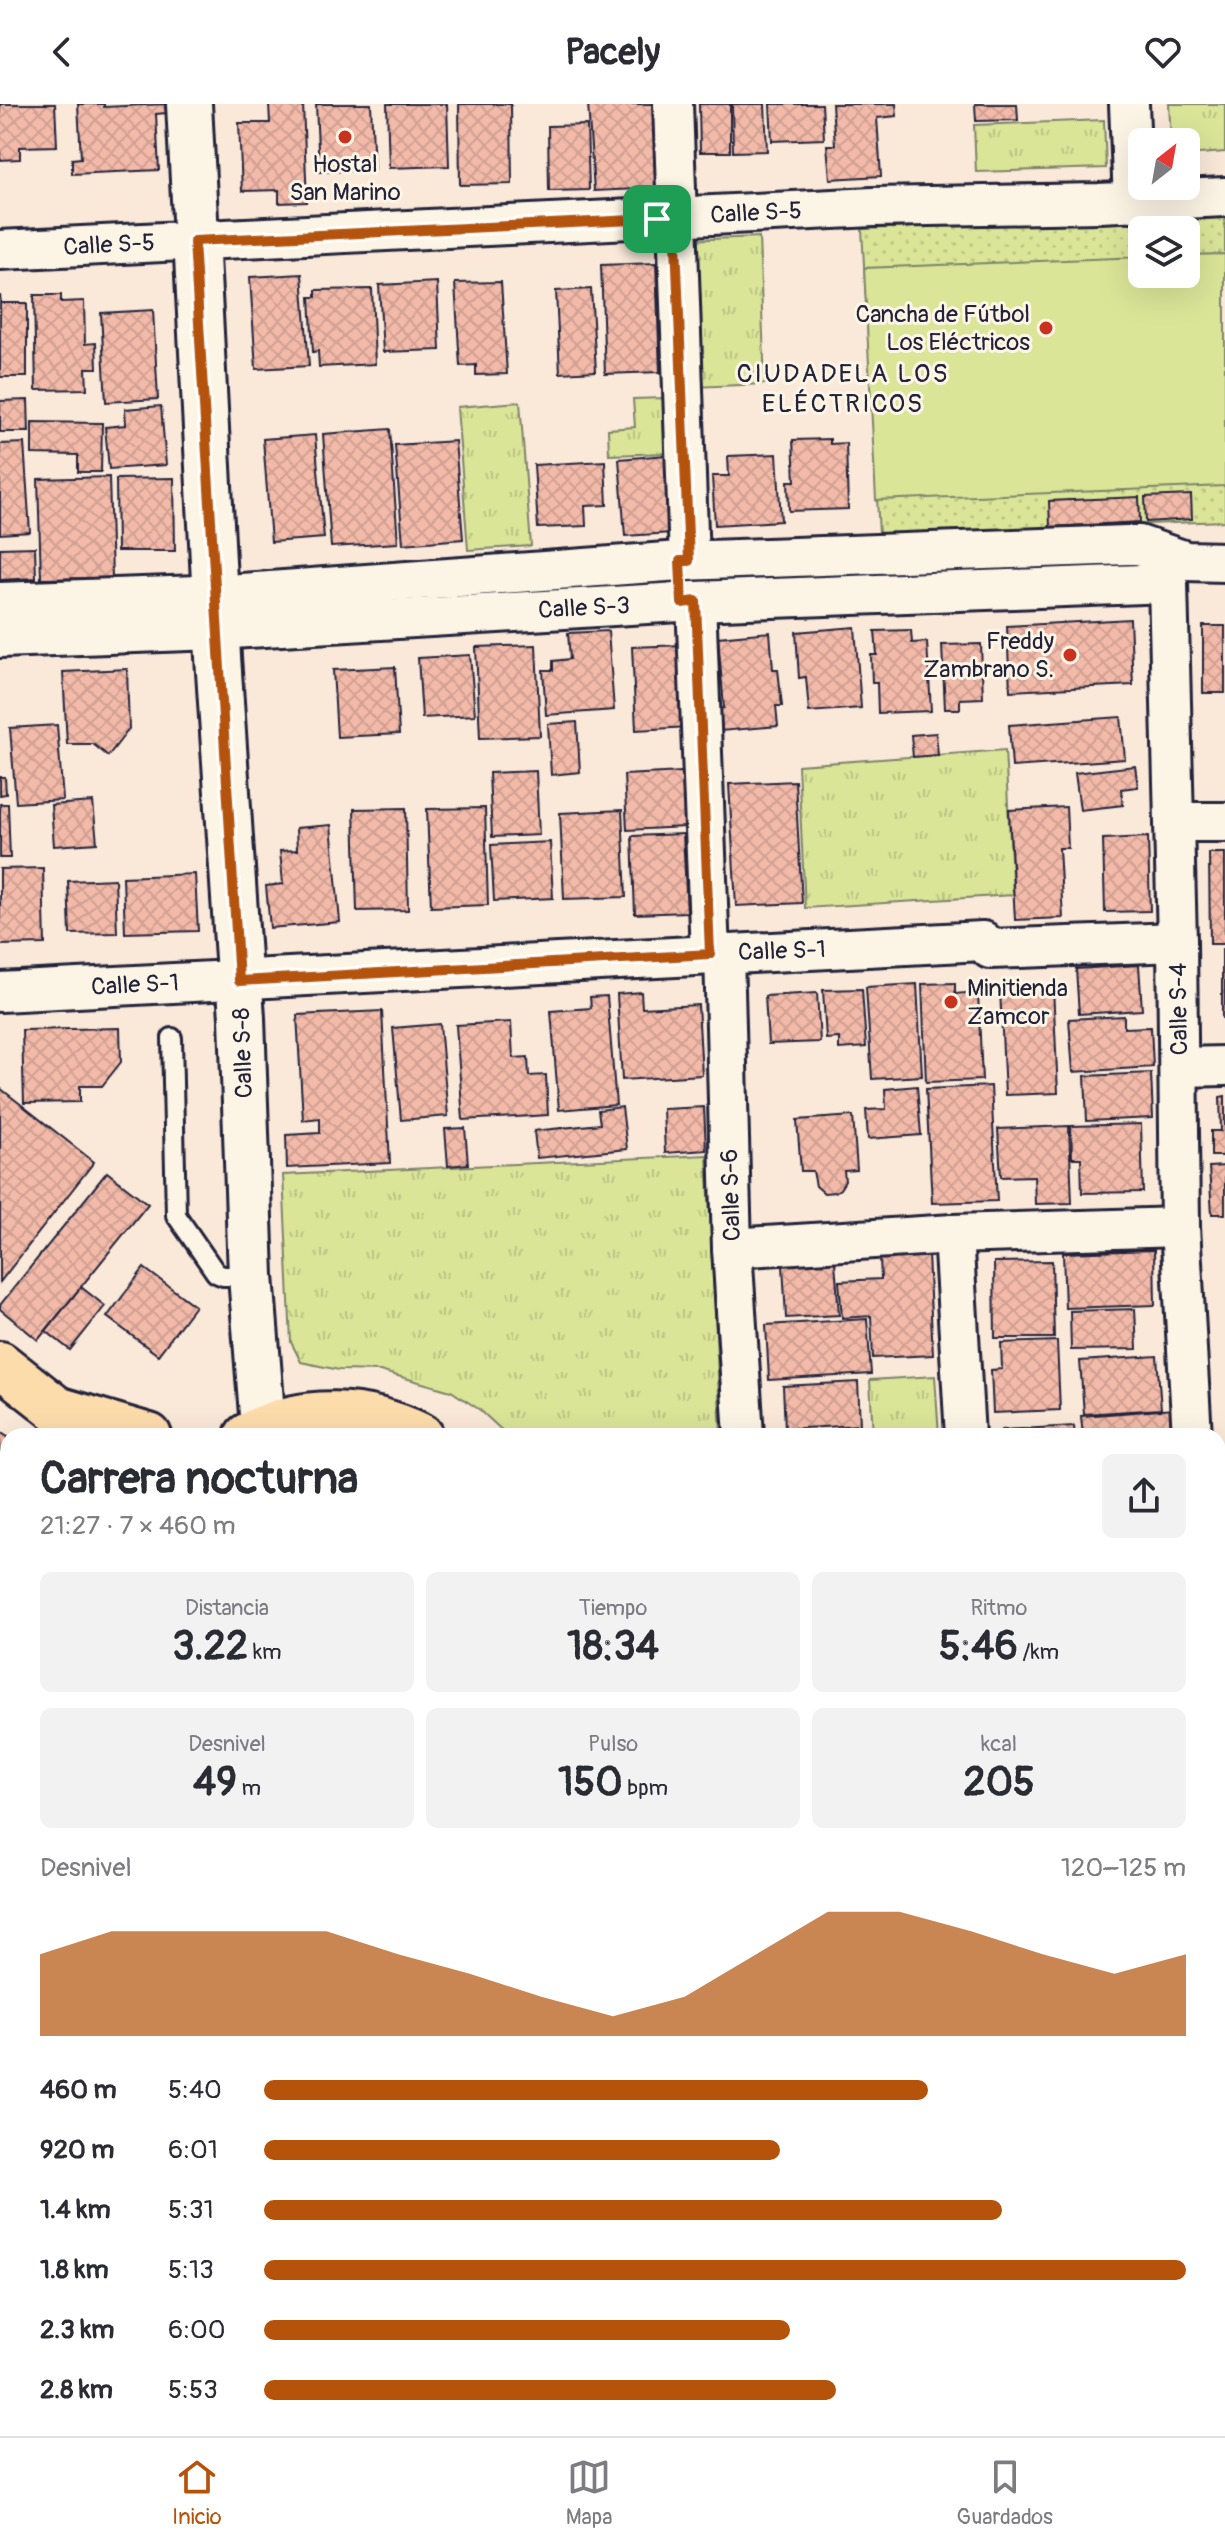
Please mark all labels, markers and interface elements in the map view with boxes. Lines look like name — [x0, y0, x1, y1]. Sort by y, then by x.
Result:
icon: back — [40, 30, 84, 74]
text: Pacely — [565, 30, 660, 75]
icon: heart — [1141, 30, 1185, 74]
marker: Hostal San Marino — [336, 128, 354, 146]
north arrow — [1128, 128, 1200, 200]
map controls — [1128, 128, 1200, 288]
place label: Hostal San Marino — [289, 150, 401, 207]
pin — [623, 185, 691, 253]
street label: Calle S-5 — [709, 196, 803, 230]
icon: arrive — [635, 197, 679, 241]
button: layers — [1128, 216, 1200, 288]
street label: Calle S-5 — [62, 228, 156, 262]
place label: Cancha de Fútbol Los Eléctricos — [855, 300, 1030, 357]
marker: Cancha de Fútbol Los Eléctricos — [1037, 319, 1055, 337]
district label: CIUDADELA LOS ELÉCTRICOS — [736, 358, 950, 420]
street label: Calle S-3 — [537, 591, 631, 625]
place label: Freddy Zambrano S. — [923, 627, 1054, 684]
marker: Freddy Zambrano S. — [1061, 646, 1079, 664]
street label: Calle S-1 — [737, 935, 827, 967]
street label: Calle S-4 — [1164, 962, 1194, 1056]
street label: Calle S-1 — [90, 968, 180, 1002]
place label: Minitienda Zamcor — [967, 974, 1068, 1031]
marker: Minitienda Zamcor — [942, 993, 960, 1011]
street label: Calle S-8 — [227, 1007, 259, 1099]
street label: Calle S-6 — [715, 1148, 747, 1242]
text: Carrera nocturna — [40, 1452, 358, 1507]
button: share — [1102, 1454, 1186, 1538]
text: 21:27 · 7 × 460 m — [40, 1510, 236, 1542]
text: Distancia — [185, 1594, 269, 1622]
text: Tiempo — [579, 1594, 647, 1622]
text: Ritmo — [971, 1594, 1027, 1622]
text: 3.22 — [172, 1622, 248, 1671]
text: 18:34 — [567, 1622, 659, 1671]
text: 5:46 — [939, 1622, 1018, 1671]
text: km — [248, 1638, 282, 1666]
text: /km — [1018, 1638, 1059, 1666]
text: Desnivel — [188, 1730, 266, 1758]
text: Pulso — [588, 1730, 638, 1758]
text: kcal — [981, 1730, 1017, 1758]
text: 49 — [193, 1758, 237, 1807]
text: 150 — [558, 1758, 623, 1807]
text: 205 — [963, 1758, 1035, 1807]
text: m — [237, 1774, 261, 1802]
text: bpm — [623, 1774, 668, 1802]
text: Desnivel — [40, 1852, 132, 1884]
text: 120–125 m — [1061, 1852, 1186, 1884]
text: 460 m — [40, 2074, 117, 2106]
text: 5:40 — [168, 2074, 222, 2106]
text: 920 m — [40, 2134, 114, 2166]
text: 6:01 — [168, 2134, 218, 2166]
text: 1.4 km — [40, 2194, 111, 2226]
text: 5:31 — [168, 2194, 214, 2226]
text: 1.8 km — [40, 2254, 109, 2286]
text: 5:13 — [168, 2254, 214, 2286]
text: 2.3 km — [40, 2314, 114, 2346]
text: 6:00 — [168, 2314, 226, 2346]
text: 2.8 km — [40, 2374, 113, 2406]
text: 5:53 — [168, 2374, 218, 2406]
tab: Inicio — [172, 2455, 222, 2531]
tab: Mapa — [566, 2455, 612, 2531]
tab: Guardados — [957, 2455, 1053, 2531]

